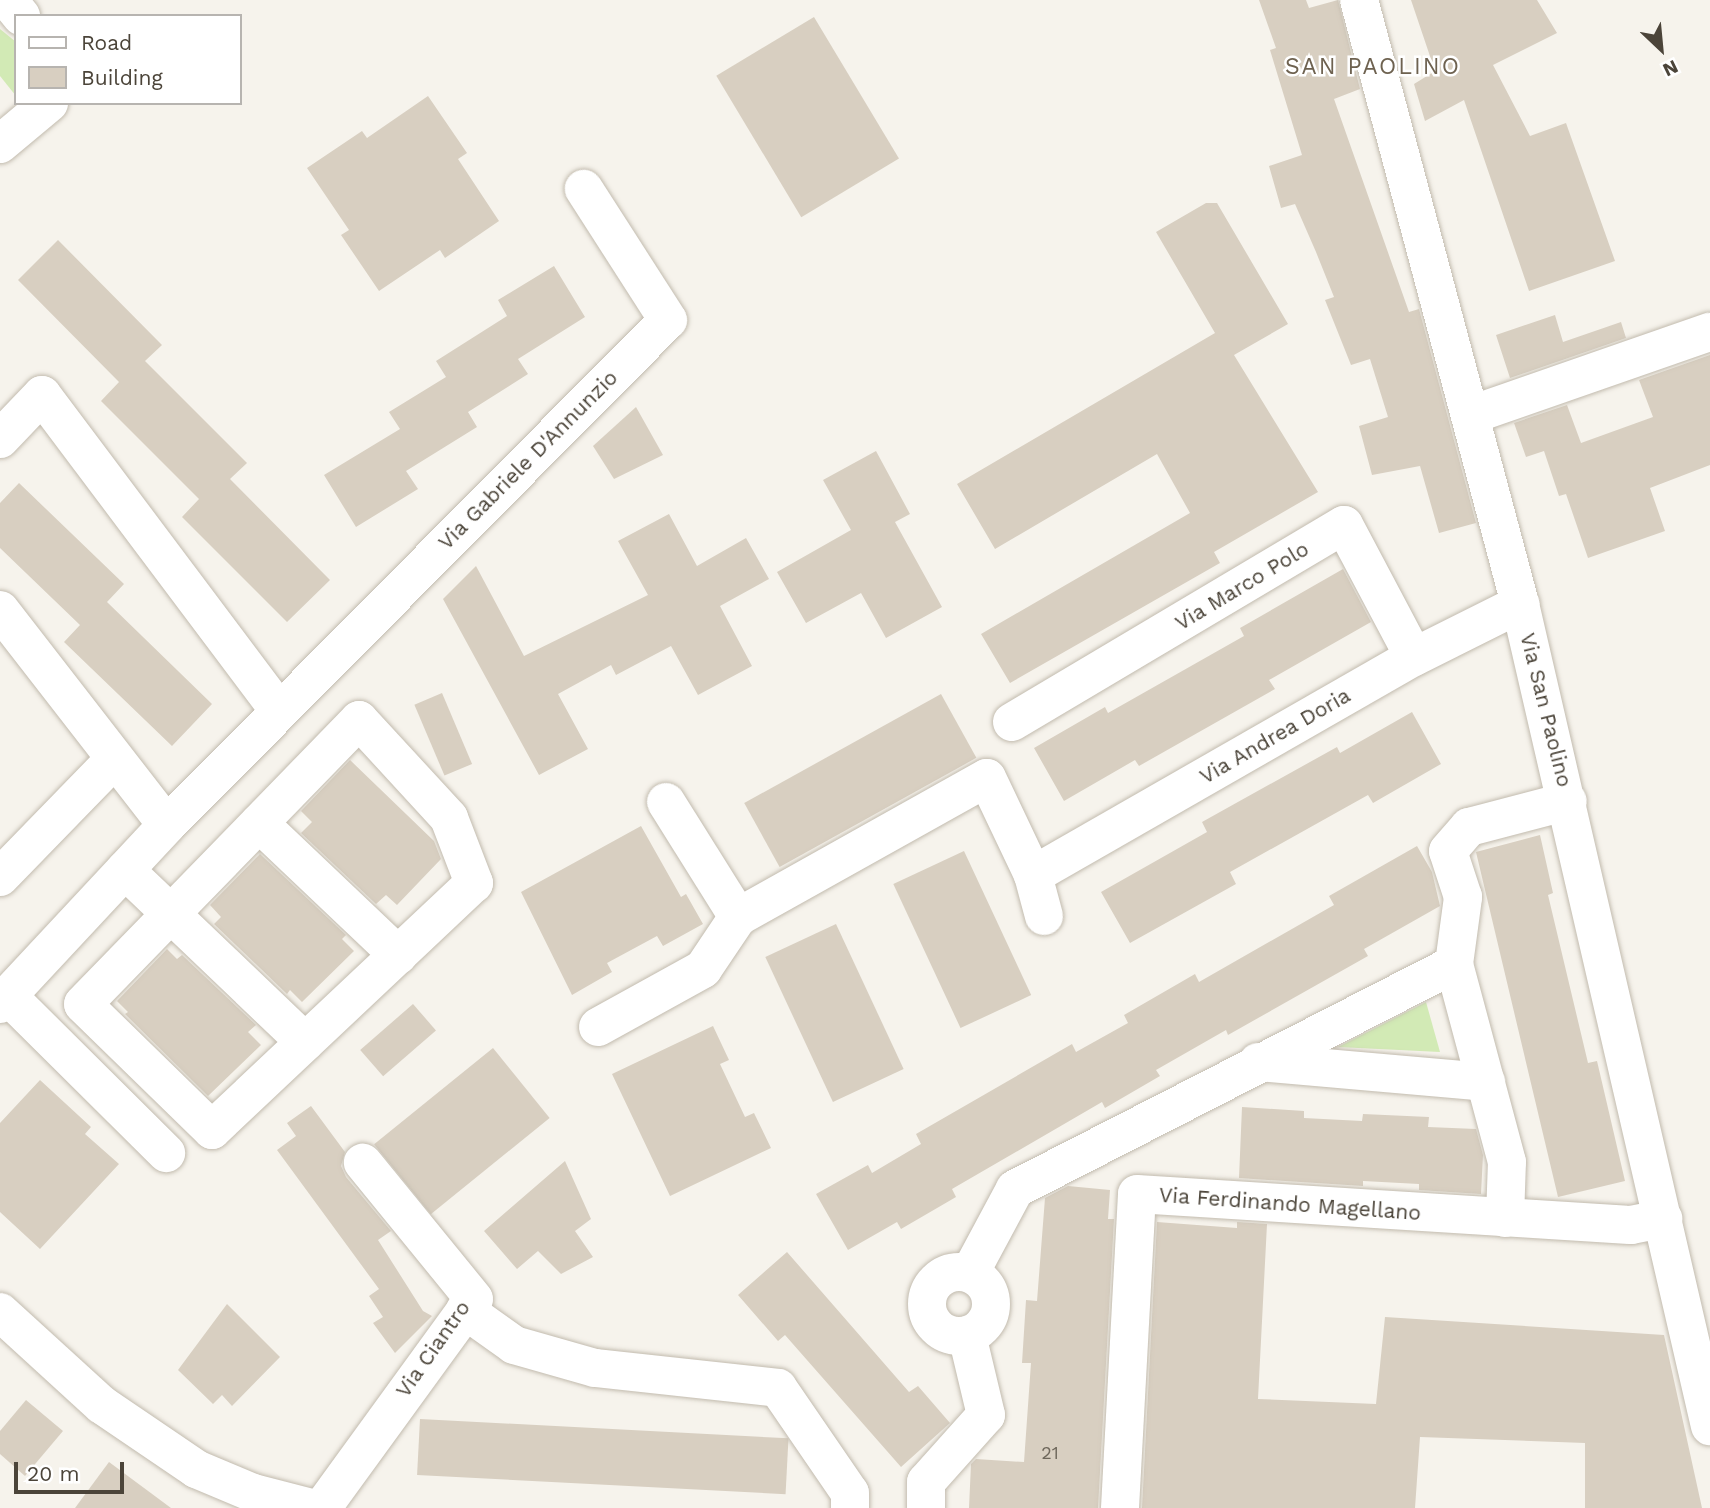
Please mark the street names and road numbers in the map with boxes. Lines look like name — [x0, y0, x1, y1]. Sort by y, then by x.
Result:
street label: Via Gabriele D'Annunzio — [433, 365, 623, 555]
street label: Via Marco Polo — [1170, 536, 1314, 636]
street label: Via San Paolino — [1515, 630, 1577, 790]
street label: Via Andrea Doria — [1194, 682, 1356, 790]
street label: Via Ferdinando Magellano — [1158, 1182, 1422, 1226]
street label: Via Ciantro — [390, 1296, 476, 1402]

